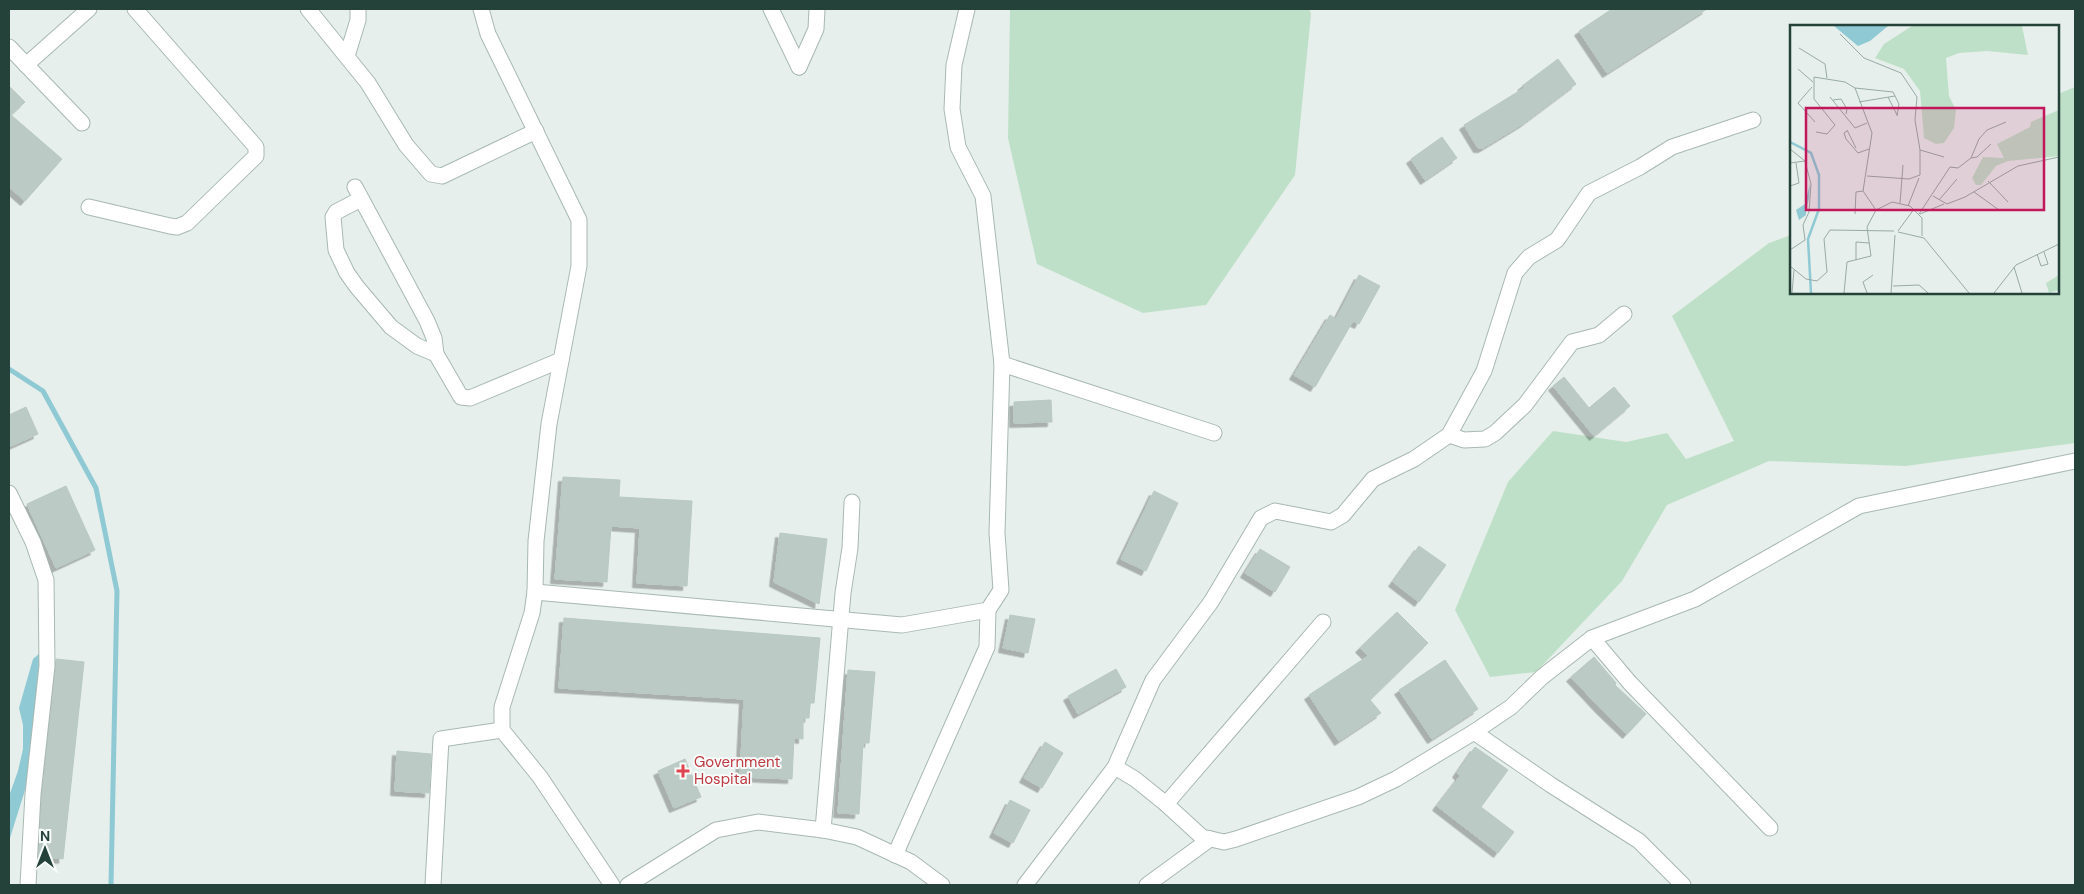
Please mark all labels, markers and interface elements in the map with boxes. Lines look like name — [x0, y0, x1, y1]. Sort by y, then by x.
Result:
inset map — [1790, 25, 2059, 294]
place label: Government Hospital — [694, 752, 781, 789]
marker: Government Hospital — [676, 764, 690, 778]
north arrow — [20, 824, 70, 874]
text: N — [40, 827, 50, 845]

